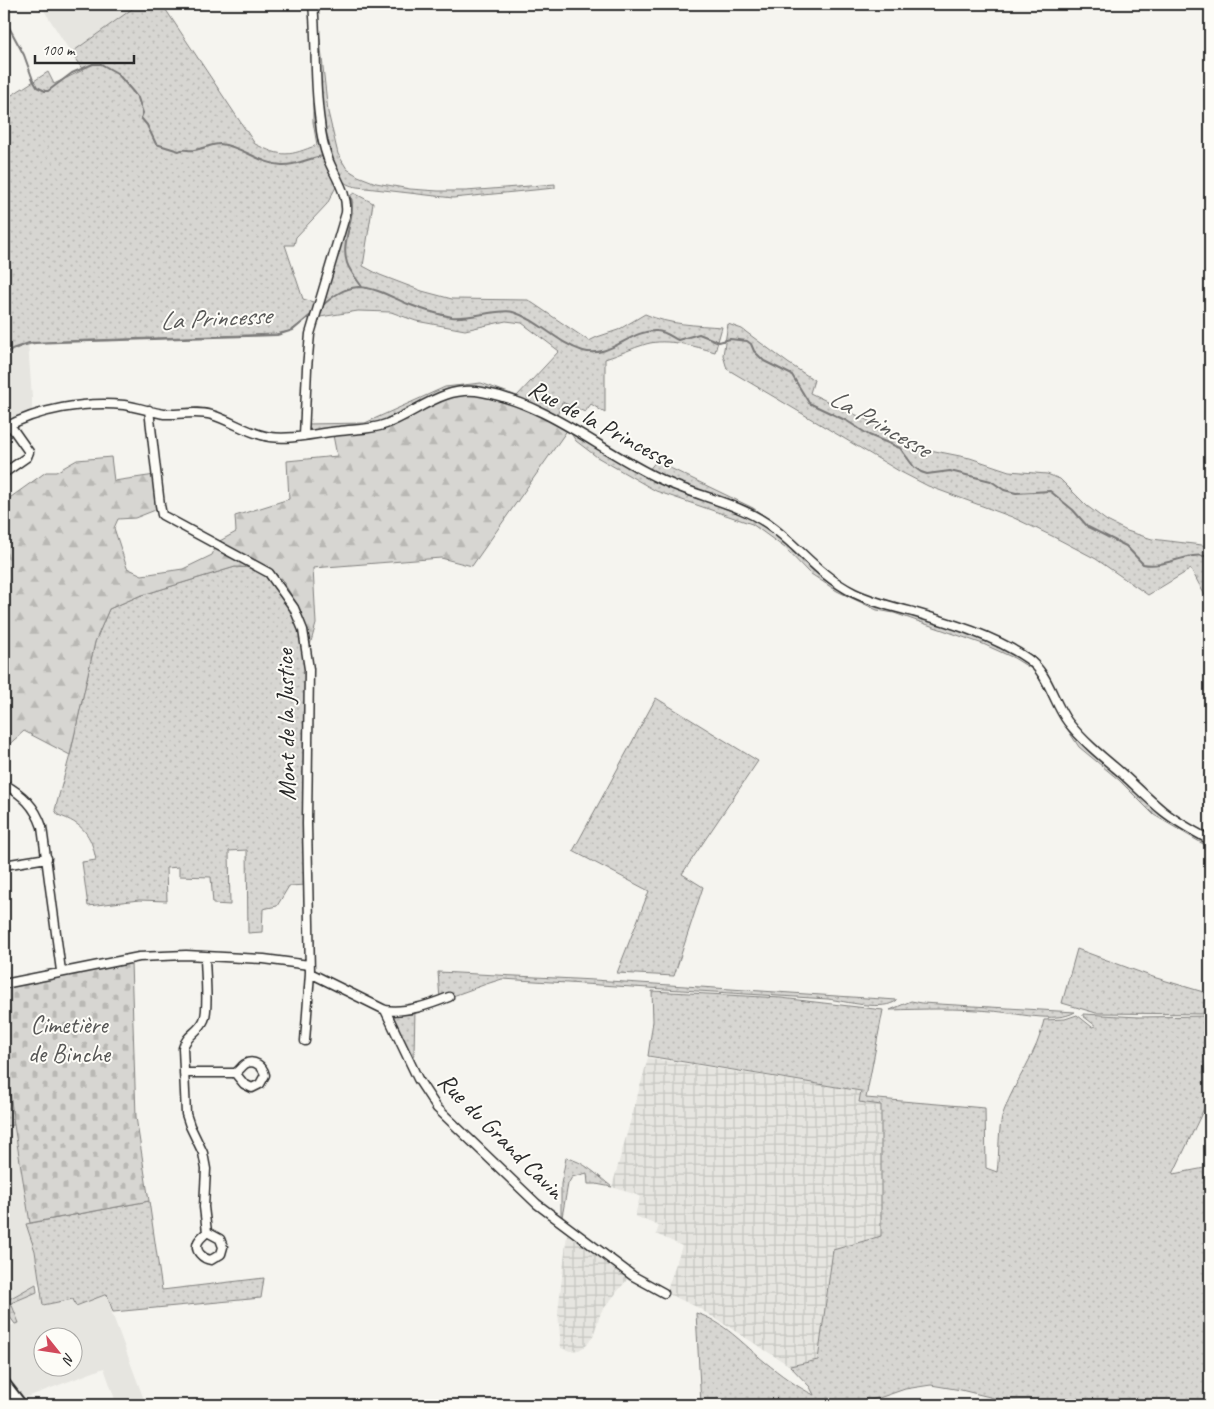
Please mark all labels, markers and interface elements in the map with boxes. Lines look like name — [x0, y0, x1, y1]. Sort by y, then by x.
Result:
scale bar — [35, 32, 134, 64]
text: 100 m — [42, 41, 76, 60]
water label: La Princesse — [159, 298, 276, 337]
street label: Rue de la Princesse — [523, 372, 681, 477]
water label: La Princesse — [824, 381, 940, 467]
street label: Mont de la Justice — [269, 647, 303, 801]
park label: Cimetière de Binche — [28, 1009, 112, 1070]
street label: Rue du Grand Cavin — [431, 1066, 572, 1207]
north arrow — [32, 1326, 82, 1376]
text: N — [58, 1350, 78, 1368]

